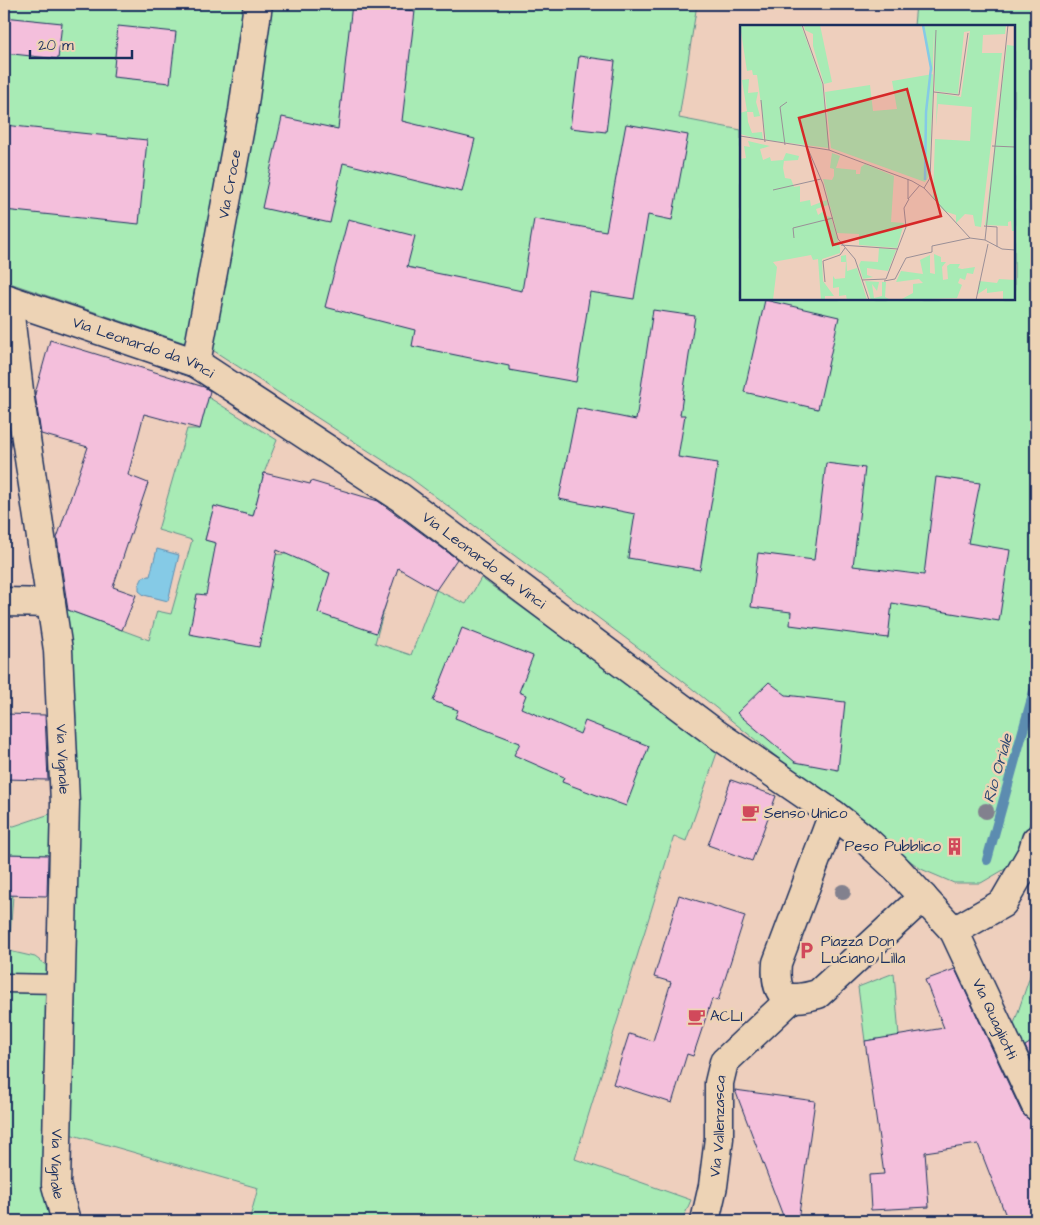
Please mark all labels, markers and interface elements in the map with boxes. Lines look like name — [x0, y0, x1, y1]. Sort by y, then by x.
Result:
inset map — [740, 25, 1015, 300]
scale bar — [30, 28, 132, 60]
text: 20 m — [38, 35, 74, 56]
street label: Via Croce — [213, 148, 247, 221]
street label: Via Leonardo da Vinci — [70, 312, 219, 384]
street label: Via Leonardo da Vinci — [418, 507, 551, 614]
street label: Via Vignale — [50, 724, 75, 795]
water label: Rio Oriale — [978, 730, 1019, 805]
cafe icon: Senso Unico — [740, 803, 760, 823]
place label: Senso Unico — [764, 803, 848, 824]
place label: Peso Pubblico — [845, 836, 942, 857]
building icon: Peso Pubblico — [945, 836, 965, 856]
place label: Piazza Don Luciano Lilla — [821, 931, 906, 969]
parking icon: Piazza Don Luciano Lilla — [797, 940, 817, 960]
street label: Via Quagliotti — [967, 975, 1023, 1063]
cafe icon: ACLI — [686, 1006, 706, 1026]
place label: ACLI — [710, 1006, 743, 1027]
street label: Via Vallenzasca — [704, 1073, 732, 1179]
street label: Via Vignale — [44, 1129, 69, 1202]

